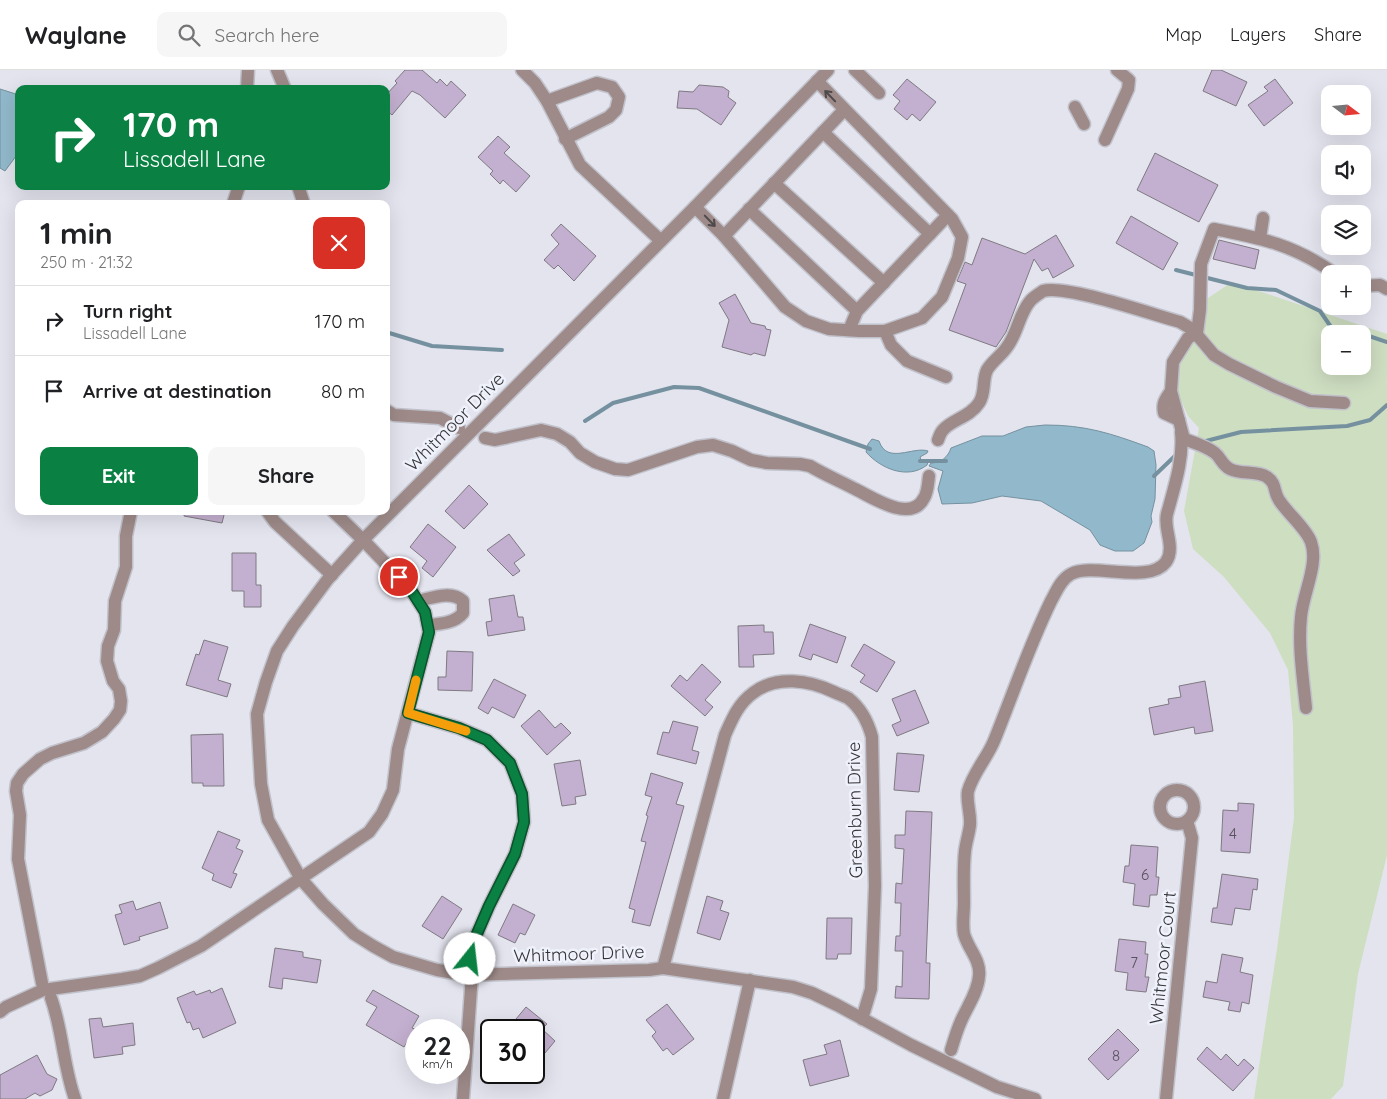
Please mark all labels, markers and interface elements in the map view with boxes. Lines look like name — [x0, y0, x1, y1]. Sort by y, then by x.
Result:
search box — [157, 12, 507, 57]
text: Waylane — [25, 20, 127, 50]
icon: search — [175, 21, 203, 49]
text: Search here — [215, 23, 319, 47]
text: Map — [1165, 23, 1202, 46]
text: Layers — [1230, 23, 1286, 46]
text: Share — [1314, 23, 1362, 46]
north arrow — [1321, 85, 1371, 135]
map controls — [1321, 85, 1371, 375]
one-way arrow — [824, 89, 836, 102]
text: 170 m — [123, 102, 219, 146]
icon: right — [40, 105, 105, 170]
text: Lissadell Lane — [123, 145, 266, 173]
button: sound — [1321, 145, 1371, 195]
button: layers — [1321, 205, 1371, 255]
text: 1 min — [40, 214, 113, 252]
one-way arrow — [703, 215, 715, 227]
button: close — [313, 217, 365, 269]
text: 250 m · 21:32 — [40, 252, 133, 272]
button: + — [1321, 265, 1371, 315]
text: Turn right — [83, 299, 172, 323]
icon: right — [40, 307, 68, 335]
text: 170 m — [314, 309, 365, 333]
text: Lissadell Lane — [83, 323, 187, 343]
button: − — [1321, 325, 1371, 375]
street label: Whitmoor Drive — [400, 367, 509, 476]
icon: arrive — [40, 377, 68, 405]
text: Arrive at destination — [83, 379, 272, 403]
text: 80 m — [321, 379, 365, 403]
button: Exit — [40, 447, 198, 505]
button: Share — [208, 447, 365, 505]
pin — [378, 556, 420, 598]
icon: arrive — [385, 563, 413, 591]
street label: Greenburn Drive — [842, 742, 867, 878]
house number: 4 — [1229, 824, 1237, 843]
house number: 6 — [1141, 865, 1149, 884]
street label: Whitmoor Court — [1144, 890, 1181, 1026]
position arrow — [443, 932, 495, 984]
street label: Whitmoor Drive — [513, 940, 645, 967]
house number: 7 — [1130, 953, 1138, 972]
speed limit sign: 30 — [480, 1019, 545, 1084]
text: 22 — [423, 1030, 452, 1061]
house number: 8 — [1112, 1046, 1120, 1065]
text: km/h — [422, 1056, 453, 1071]

